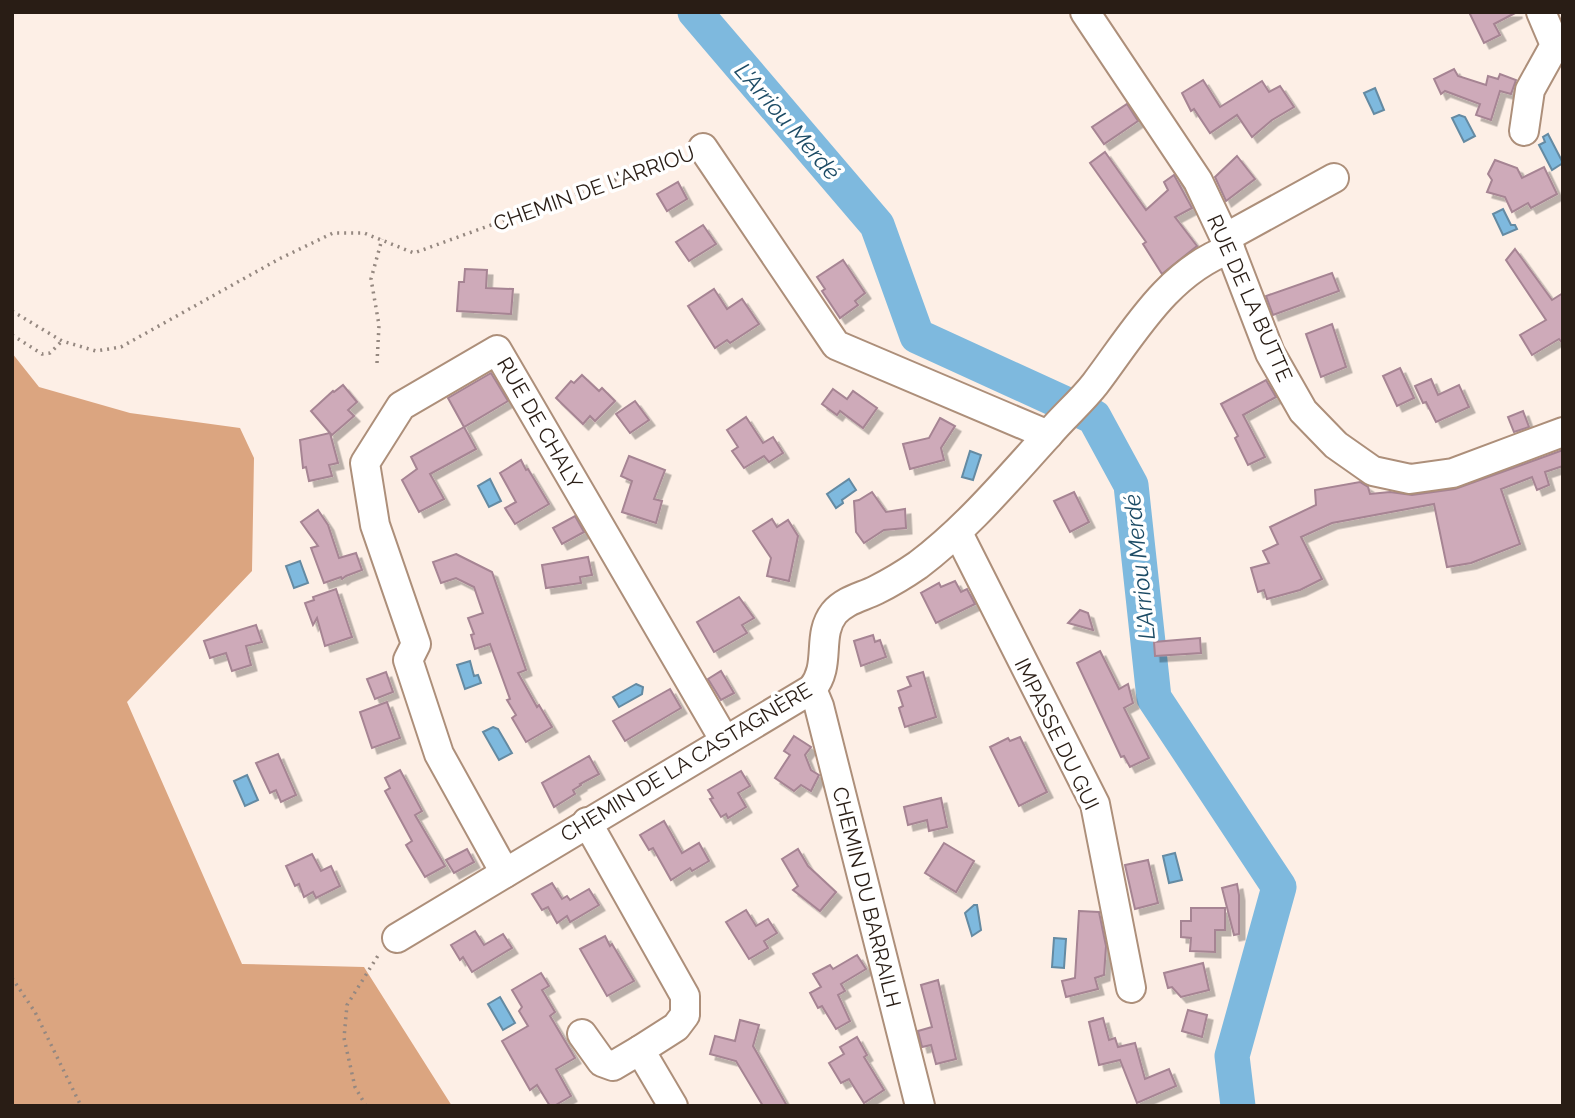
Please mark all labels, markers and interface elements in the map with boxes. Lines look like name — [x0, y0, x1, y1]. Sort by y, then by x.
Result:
water label: L'Arriou Merdé — [730, 57, 846, 185]
street label: CHEMIN DE L'ARRIOU — [490, 140, 698, 236]
street label: RUE DE LA BUTTE — [1202, 211, 1298, 385]
street label: RUE DE CHALY — [492, 352, 588, 494]
water label: L'Arriou Merdé — [1118, 493, 1160, 641]
street label: IMPASSE DU GUI — [1009, 654, 1105, 814]
street label: CHEMIN DE LA CASTAGNÈRE — [556, 677, 816, 847]
street label: CHEMIN DU BARRAILH — [827, 784, 907, 1010]

